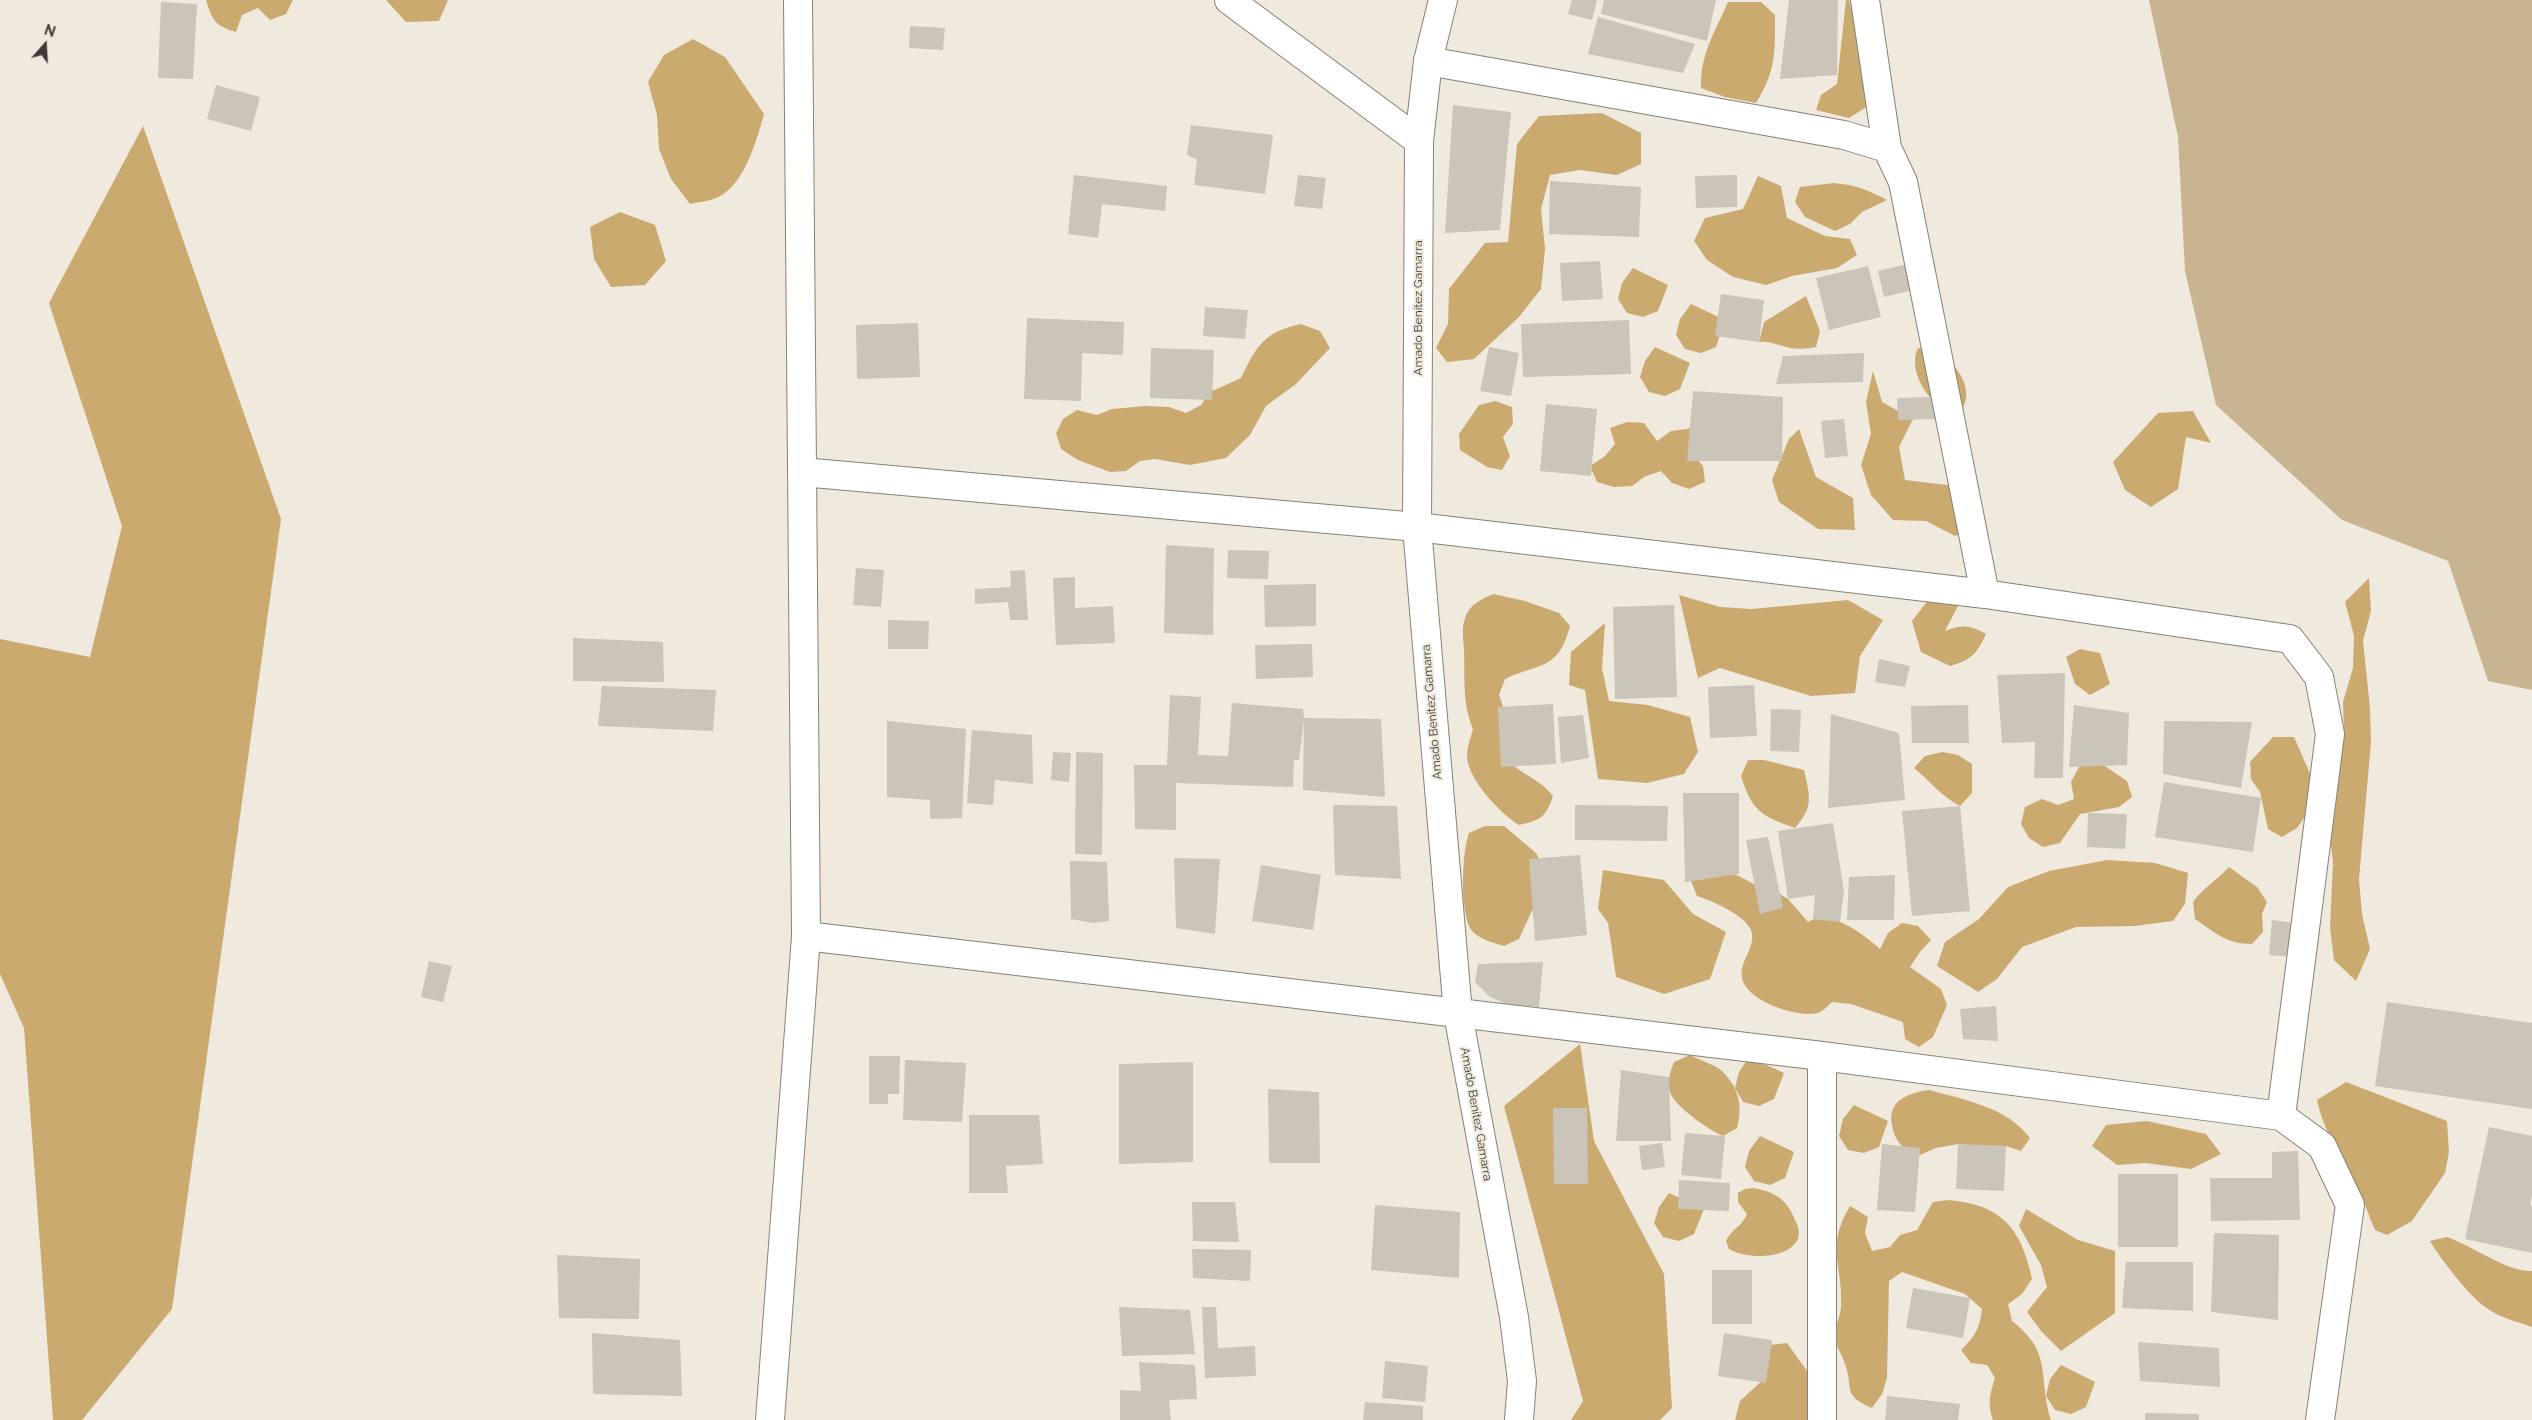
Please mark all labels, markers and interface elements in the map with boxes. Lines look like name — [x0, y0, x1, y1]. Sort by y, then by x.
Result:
north arrow — [20, 20, 70, 70]
text: N — [42, 22, 58, 40]
street label: Amado Benítez Gamarra — [1411, 240, 1425, 376]
street label: Amado Benítez Gamarra — [1419, 644, 1445, 780]
street label: Amado Benítez Gamarra — [1457, 1046, 1495, 1182]

